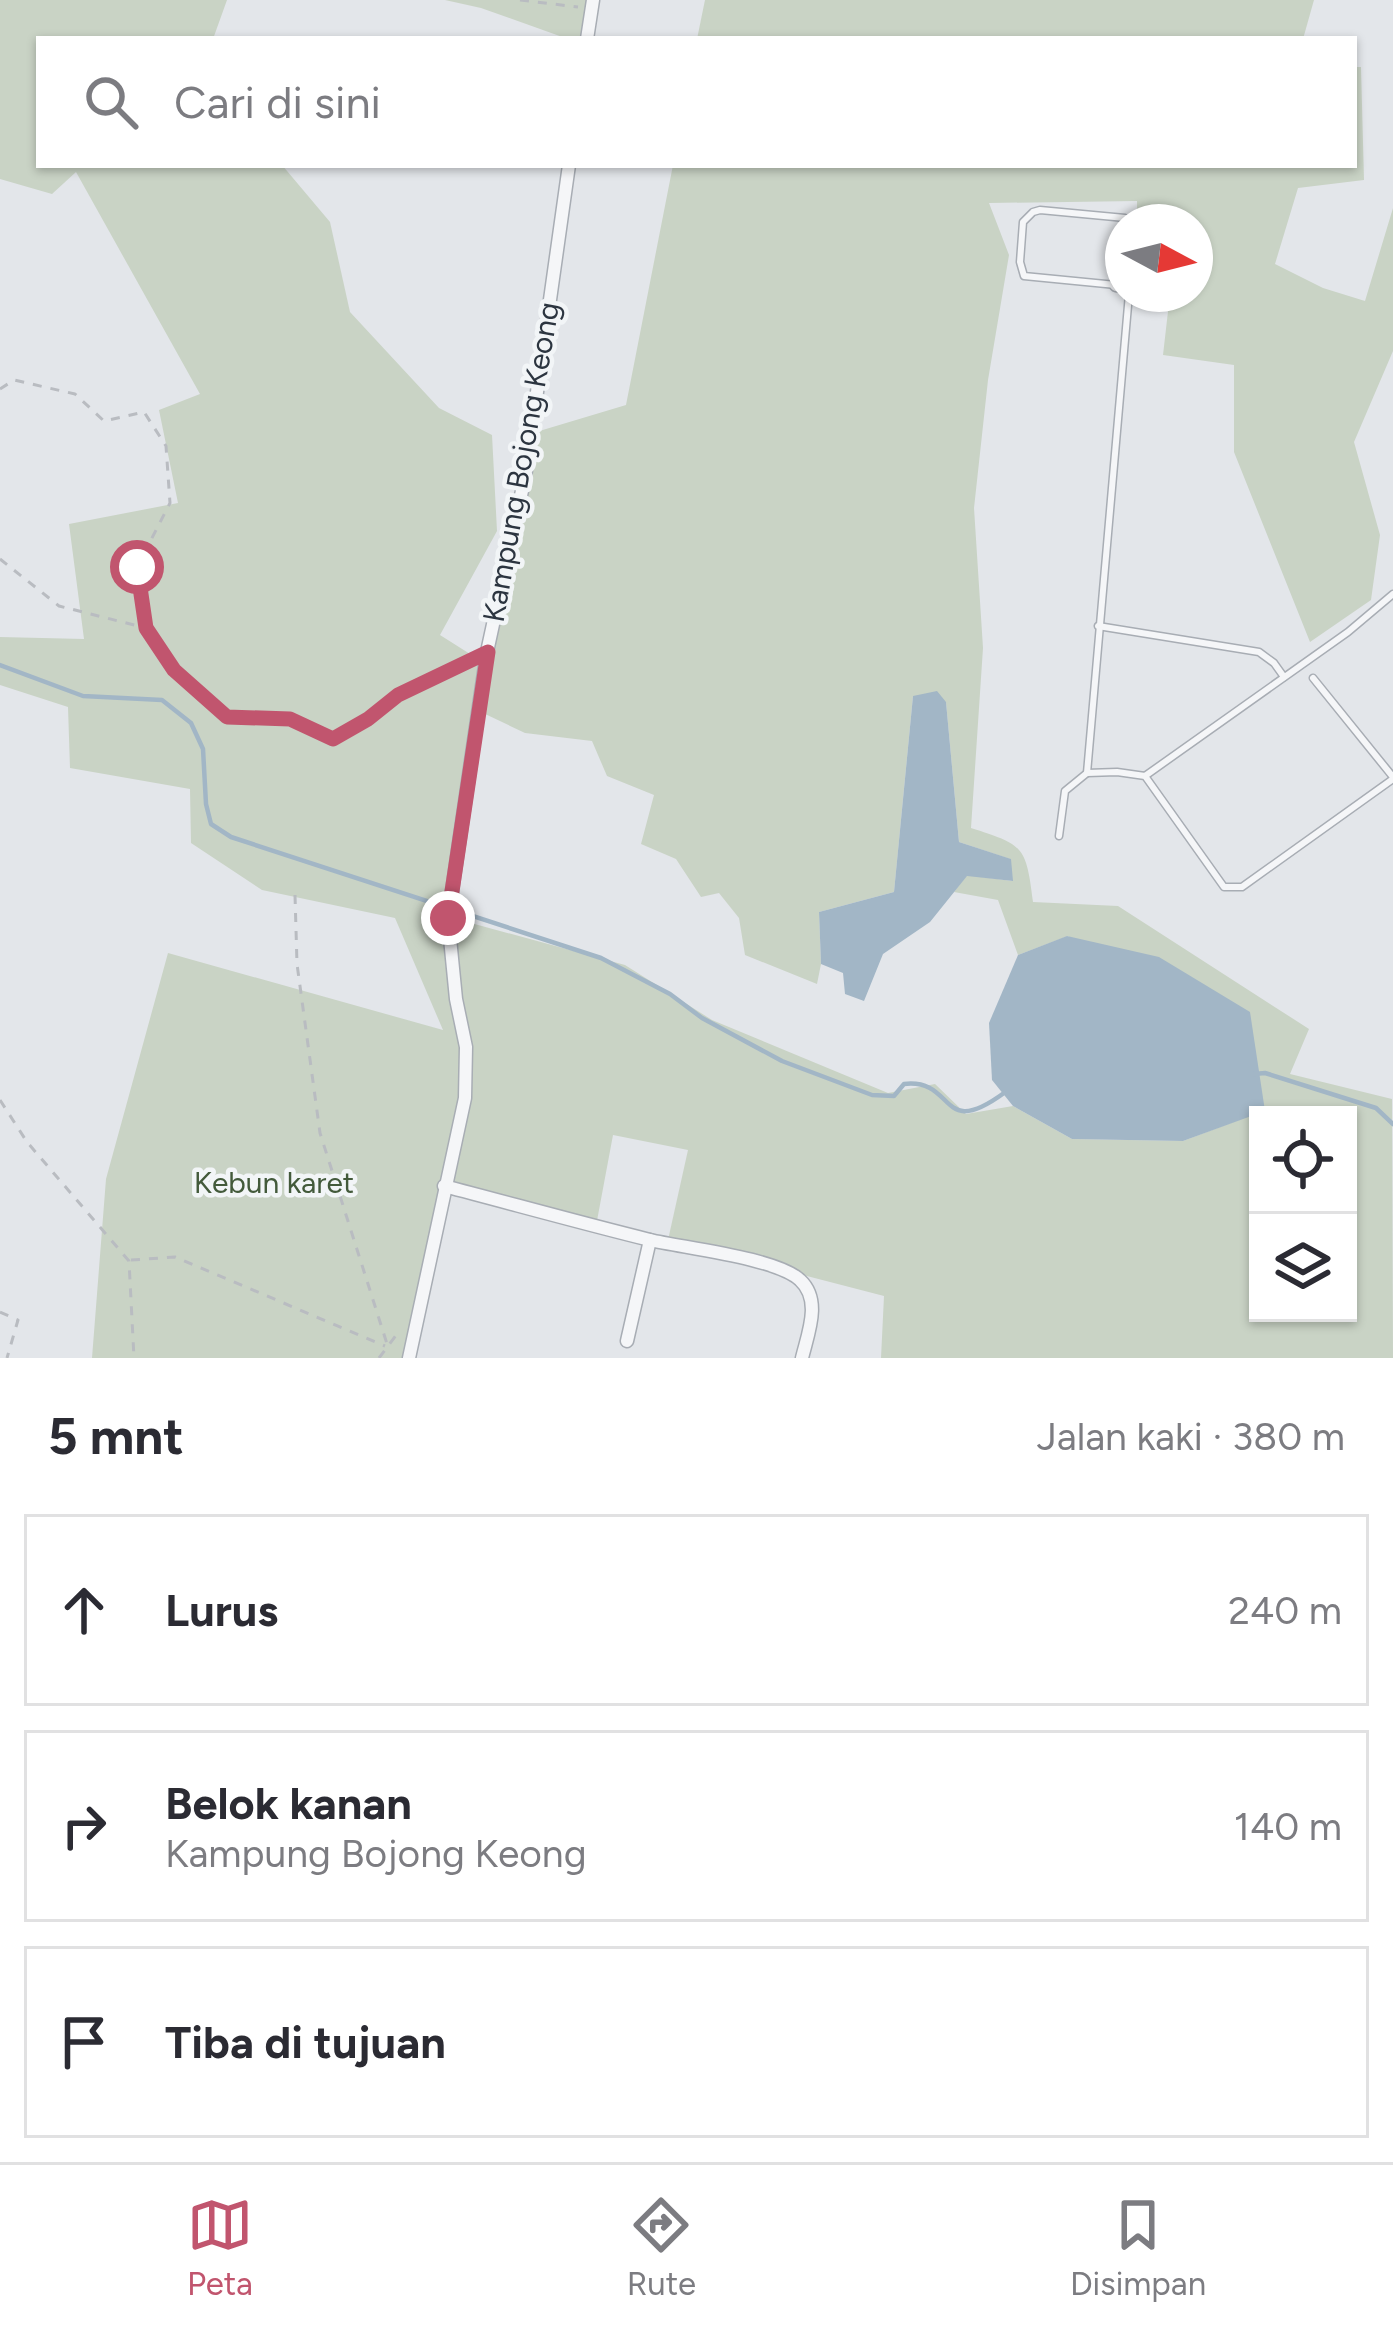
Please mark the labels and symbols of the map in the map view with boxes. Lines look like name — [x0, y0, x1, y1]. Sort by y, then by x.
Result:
north arrow — [1105, 204, 1213, 312]
street label: Kampung Bojong Keong — [475, 299, 567, 625]
route start — [110, 540, 164, 594]
route end — [421, 891, 475, 945]
park label: Kebun karet — [194, 1164, 354, 1201]

